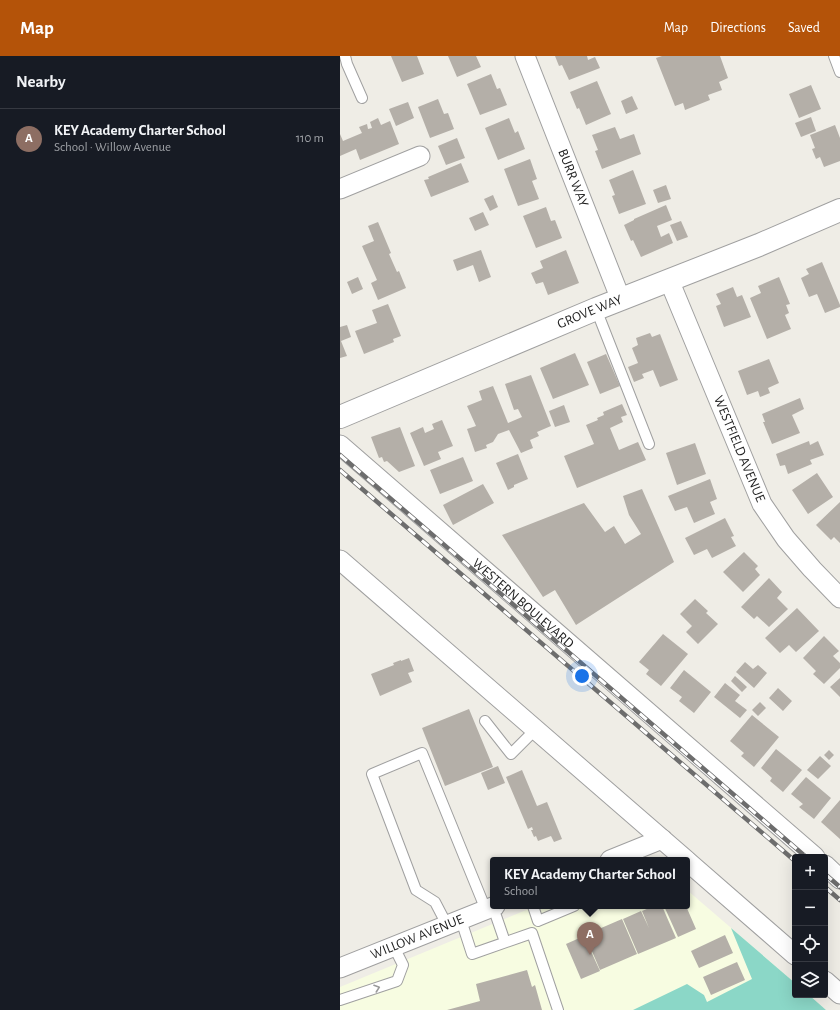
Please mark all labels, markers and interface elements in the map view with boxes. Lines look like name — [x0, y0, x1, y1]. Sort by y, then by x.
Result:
text: Map — [20, 19, 54, 38]
text: Map — [664, 21, 688, 35]
text: Directions — [710, 21, 766, 35]
text: Saved — [788, 21, 820, 35]
text: Nearby — [16, 73, 66, 90]
text: KEY Academy Charter School — [54, 123, 226, 138]
text: A — [25, 132, 33, 145]
text: 110 m — [296, 132, 324, 145]
text: School · Willow Avenue — [54, 141, 171, 154]
street label: BURR WAY — [555, 147, 591, 209]
street label: GROVE WAY — [555, 292, 625, 331]
street label: WESTFIELD AVENUE — [711, 394, 768, 504]
street label: WESTERN BOULEVARD — [469, 556, 576, 651]
your location — [572, 666, 592, 686]
map controls — [792, 854, 828, 998]
button: + — [792, 854, 828, 890]
popup — [490, 857, 690, 909]
text: KEY Academy Charter School — [504, 867, 676, 882]
text: School — [504, 885, 538, 898]
button: − — [792, 890, 828, 926]
street label: WILLOW AVENUE — [369, 912, 466, 962]
pin: A — [577, 922, 603, 955]
button: locate — [792, 926, 828, 962]
button: layers — [792, 962, 828, 998]
one-way arrow — [373, 984, 380, 992]

